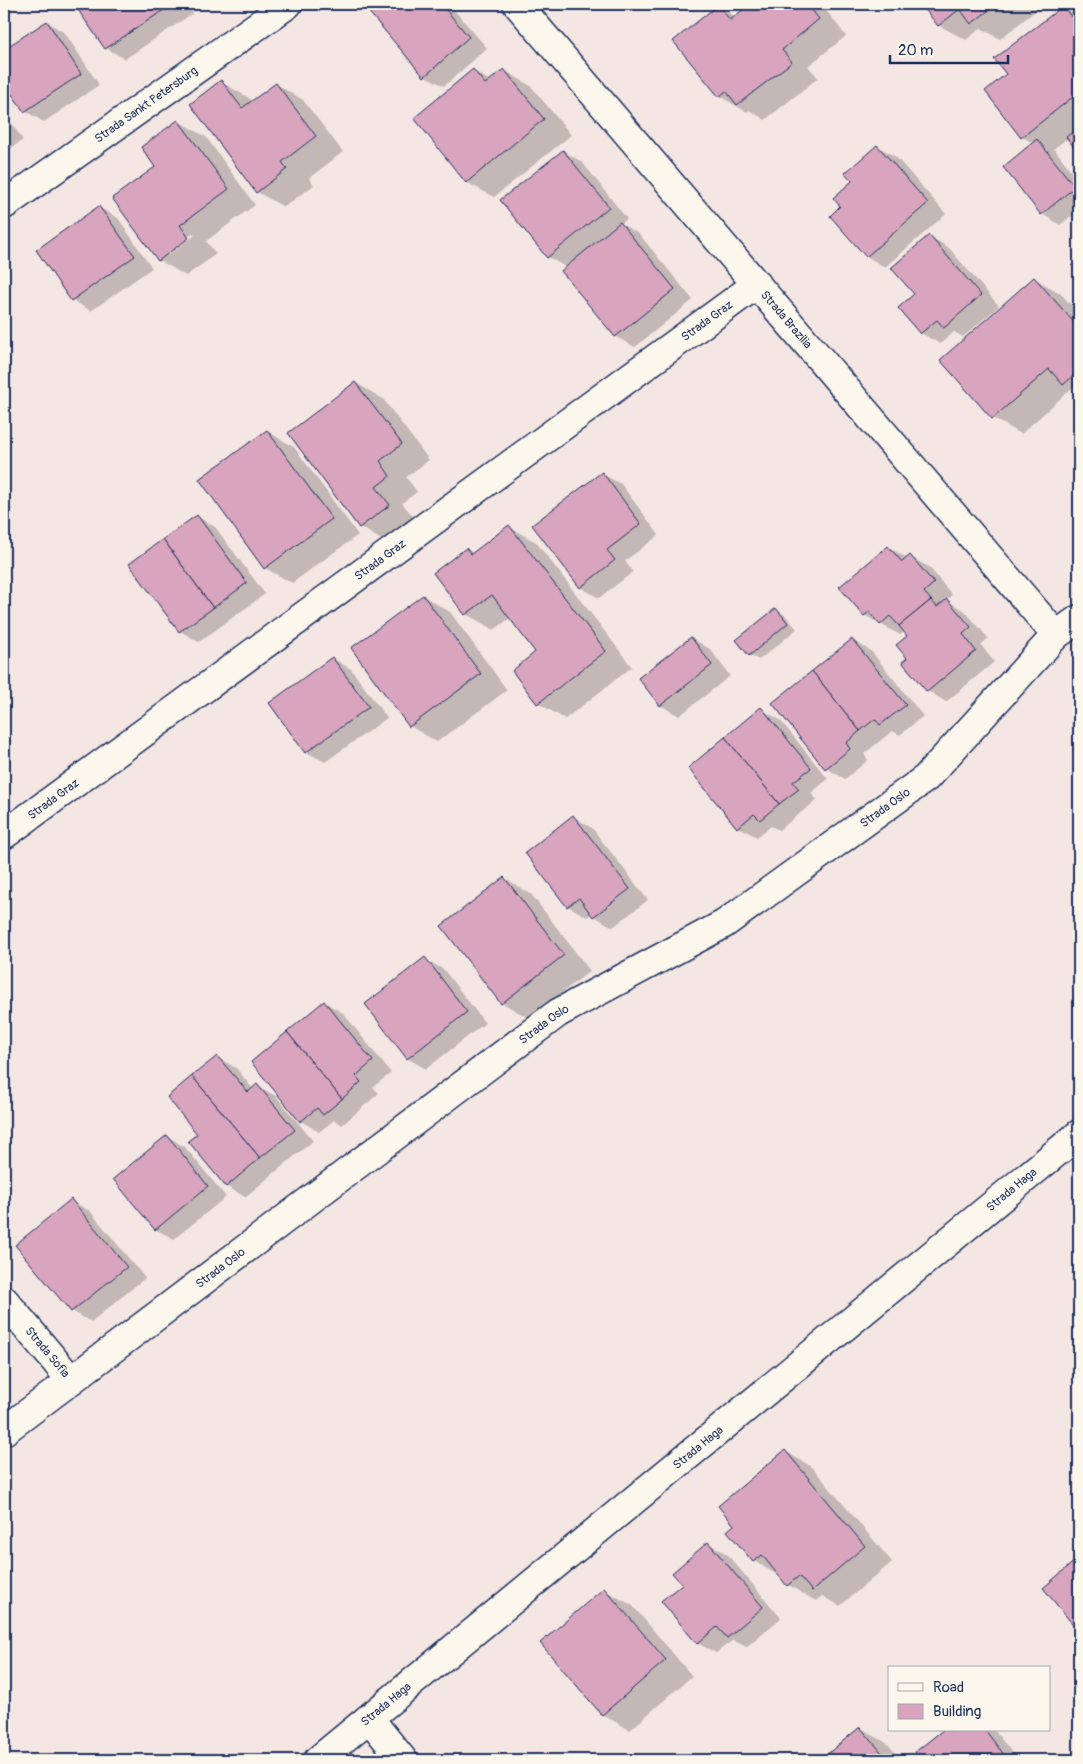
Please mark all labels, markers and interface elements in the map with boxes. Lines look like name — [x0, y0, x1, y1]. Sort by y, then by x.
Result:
scale bar — [890, 32, 1008, 64]
text: 20 m — [898, 41, 933, 60]
street label: Strada Sankt Petersburg — [92, 63, 200, 146]
street label: Strada Brazilia — [758, 287, 816, 352]
street label: Strada Graz — [678, 297, 736, 344]
street label: Strada Graz — [351, 536, 409, 584]
street label: Strada Graz — [25, 775, 82, 823]
street label: Strada Oslo — [857, 784, 913, 831]
street label: Strada Oslo — [516, 1001, 572, 1047]
street label: Strada Haga — [983, 1164, 1040, 1215]
street label: Strada Oslo — [193, 1244, 248, 1291]
street label: Strada Sofia — [22, 1324, 74, 1381]
street label: Strada Haga — [670, 1422, 726, 1473]
legend — [888, 1666, 1050, 1732]
text: Road — [933, 1678, 964, 1697]
street label: Strada Haga — [358, 1679, 414, 1729]
text: Building — [933, 1702, 981, 1721]

